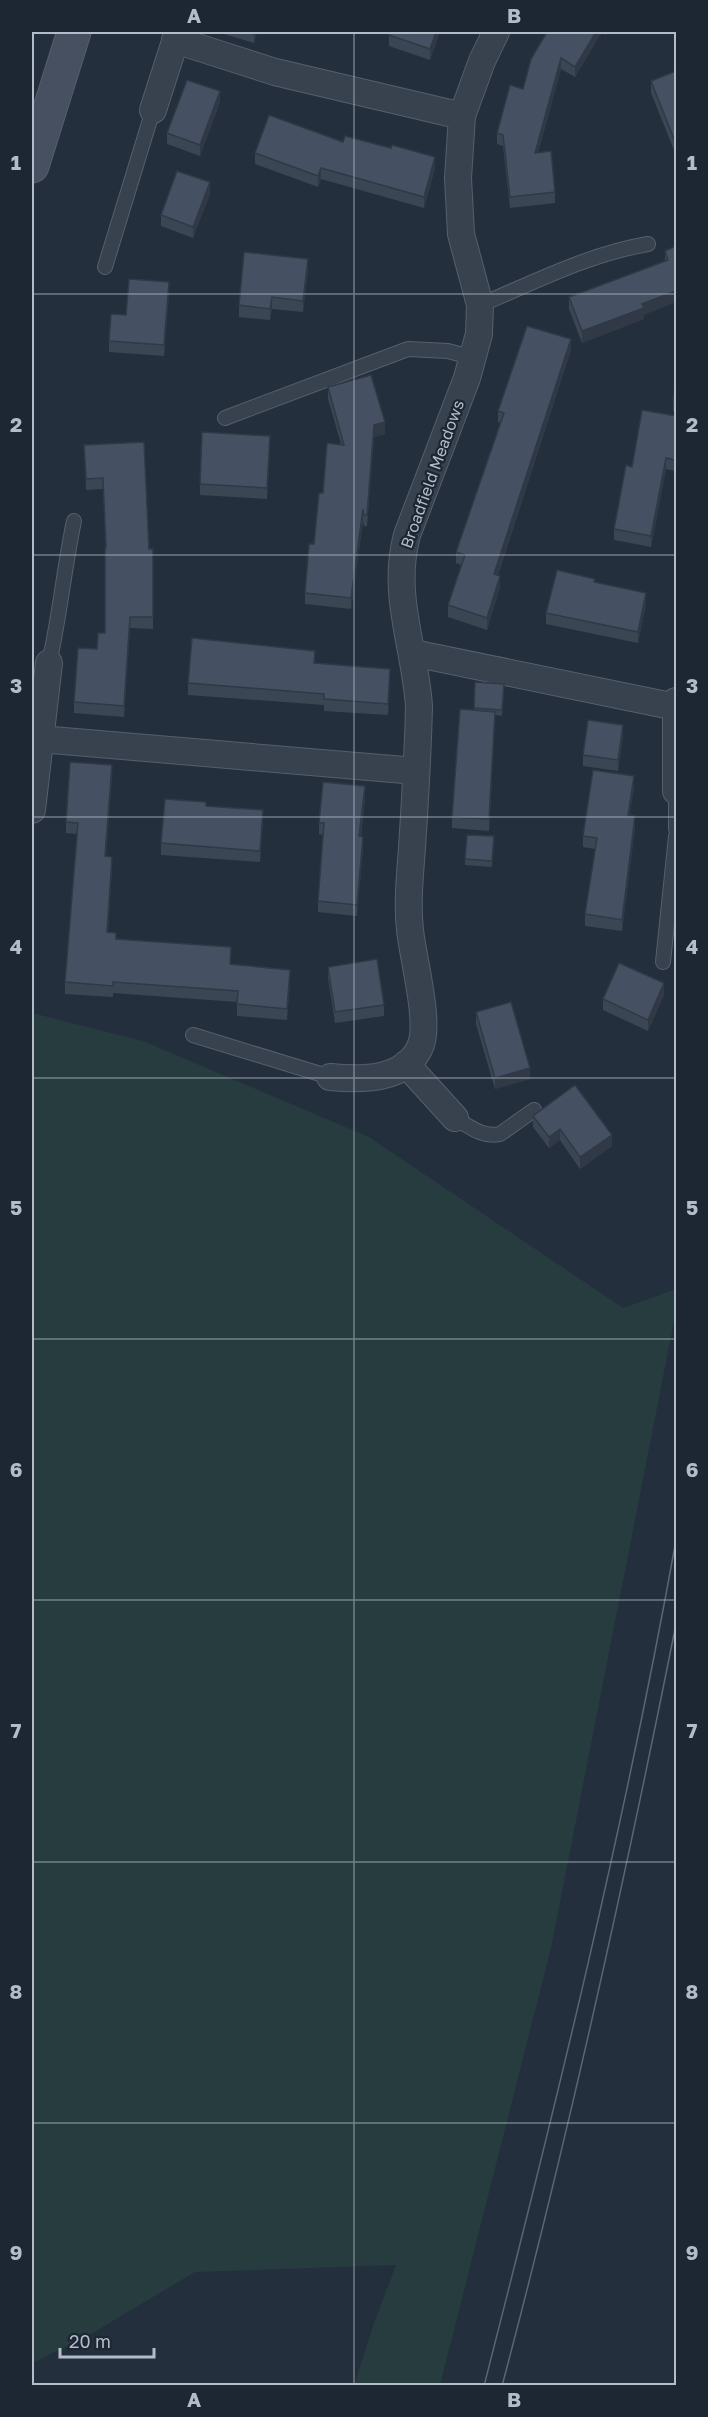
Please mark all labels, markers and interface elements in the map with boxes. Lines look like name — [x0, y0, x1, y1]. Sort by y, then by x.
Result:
text: A — [187, 3, 201, 27]
text: B — [507, 3, 521, 27]
text: 1 — [11, 150, 21, 174]
text: 1 — [687, 150, 697, 174]
street label: Broadfield Meadows — [396, 397, 468, 551]
text: 2 — [10, 412, 22, 436]
text: 2 — [686, 412, 698, 436]
text: 3 — [10, 673, 22, 697]
text: 3 — [686, 673, 698, 697]
text: 4 — [10, 934, 22, 958]
text: 4 — [686, 934, 698, 958]
text: 5 — [10, 1195, 22, 1219]
text: 5 — [686, 1195, 698, 1219]
text: 6 — [10, 1457, 22, 1481]
text: 6 — [686, 1457, 698, 1481]
text: 7 — [11, 1718, 22, 1742]
text: 7 — [687, 1718, 698, 1742]
text: 8 — [10, 1979, 22, 2003]
text: 8 — [686, 1979, 698, 2003]
text: 9 — [10, 2240, 22, 2264]
text: 9 — [686, 2240, 698, 2264]
scale bar — [60, 2321, 154, 2359]
text: 20 m — [69, 2330, 111, 2352]
text: A — [187, 2387, 201, 2411]
text: B — [507, 2387, 521, 2411]

